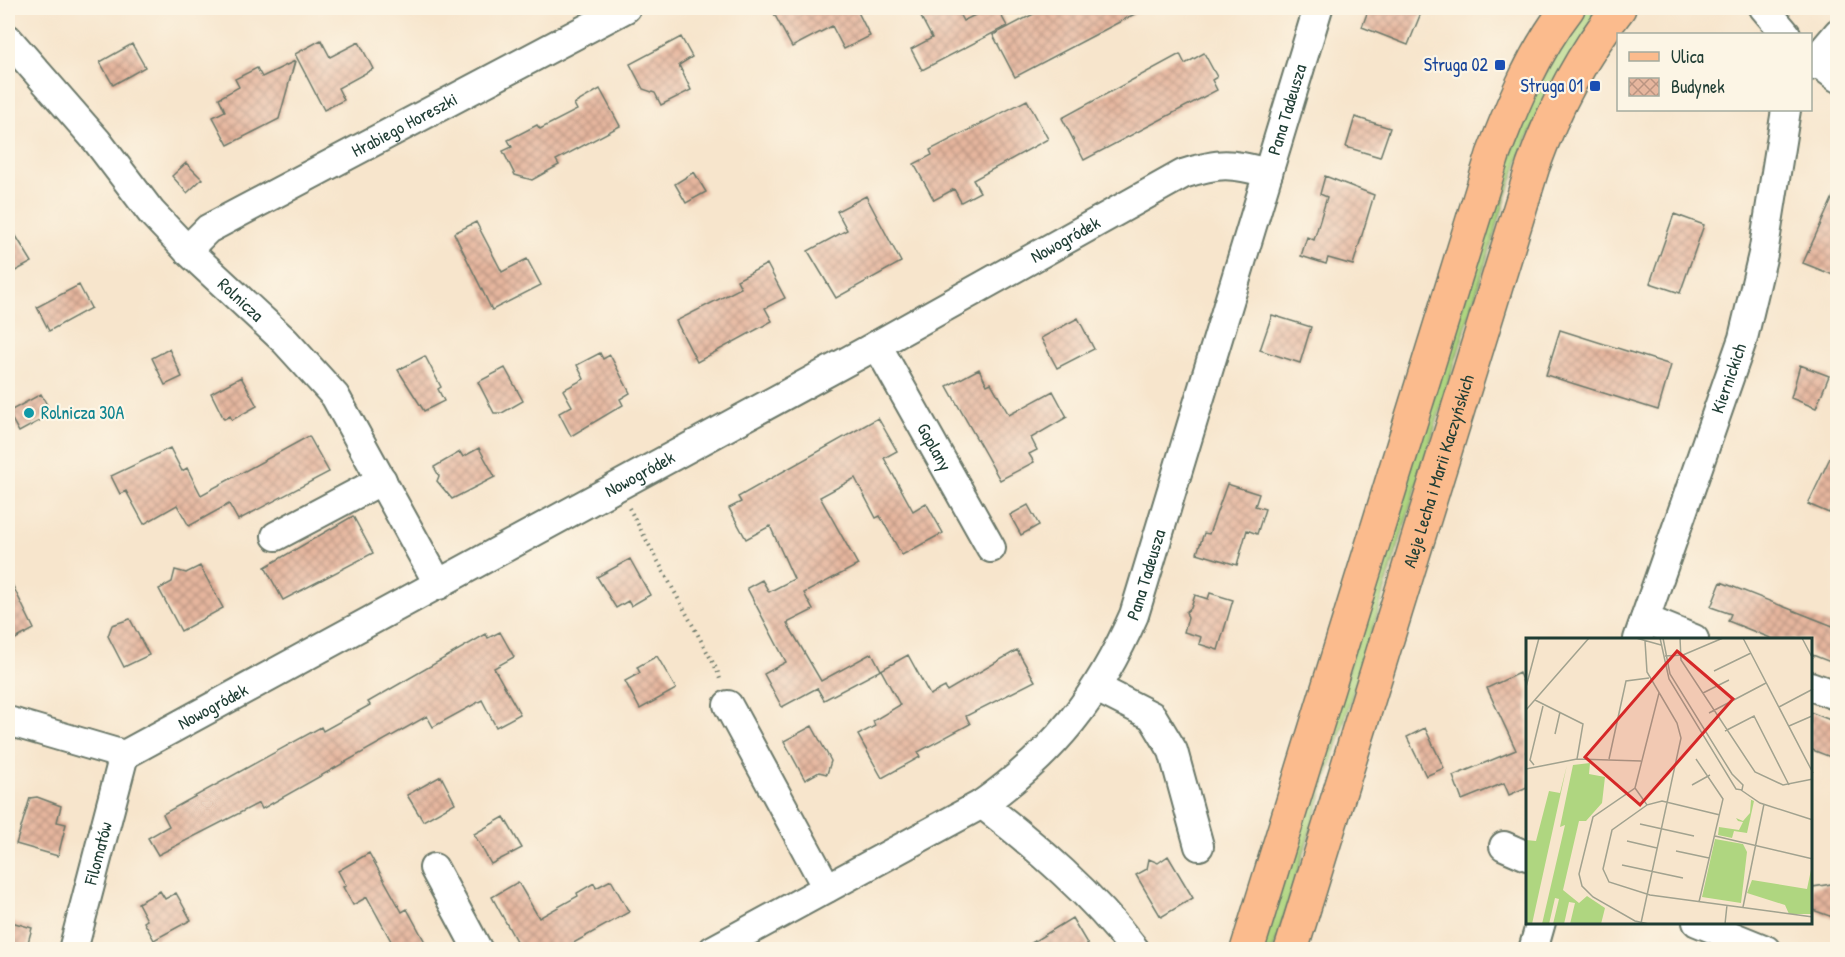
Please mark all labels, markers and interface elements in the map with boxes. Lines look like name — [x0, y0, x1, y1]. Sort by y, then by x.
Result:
legend — [1617, 33, 1812, 111]
text: Ulica — [1671, 44, 1704, 69]
place label: Struga 02 — [1424, 52, 1489, 77]
marker: Struga 02 — [1493, 58, 1507, 72]
street label: Pana Tadeusza — [1261, 61, 1312, 158]
place label: Struga 01 — [1521, 73, 1583, 98]
text: Budynek — [1671, 74, 1725, 99]
marker: Struga 01 — [1588, 79, 1602, 93]
street label: Hrabiego Horeszki — [347, 86, 462, 163]
street label: Nowogródek — [1026, 210, 1105, 269]
street label: Rolnicza — [213, 272, 269, 327]
street label: Kiernickich — [1705, 339, 1752, 417]
street label: Aleje Lecha i Marii Kaczyńskich — [1397, 371, 1480, 571]
place label: Rolnicza 30A — [41, 400, 124, 425]
marker: Rolnicza 30A — [22, 406, 36, 420]
street label: Goplany — [911, 418, 958, 476]
street label: Nowogródek — [600, 444, 679, 503]
street label: Pana Tadeusza — [1120, 526, 1171, 624]
inset map — [1526, 638, 1812, 924]
street label: Nowogródek — [173, 677, 253, 735]
street label: Filomatów — [77, 819, 118, 888]

